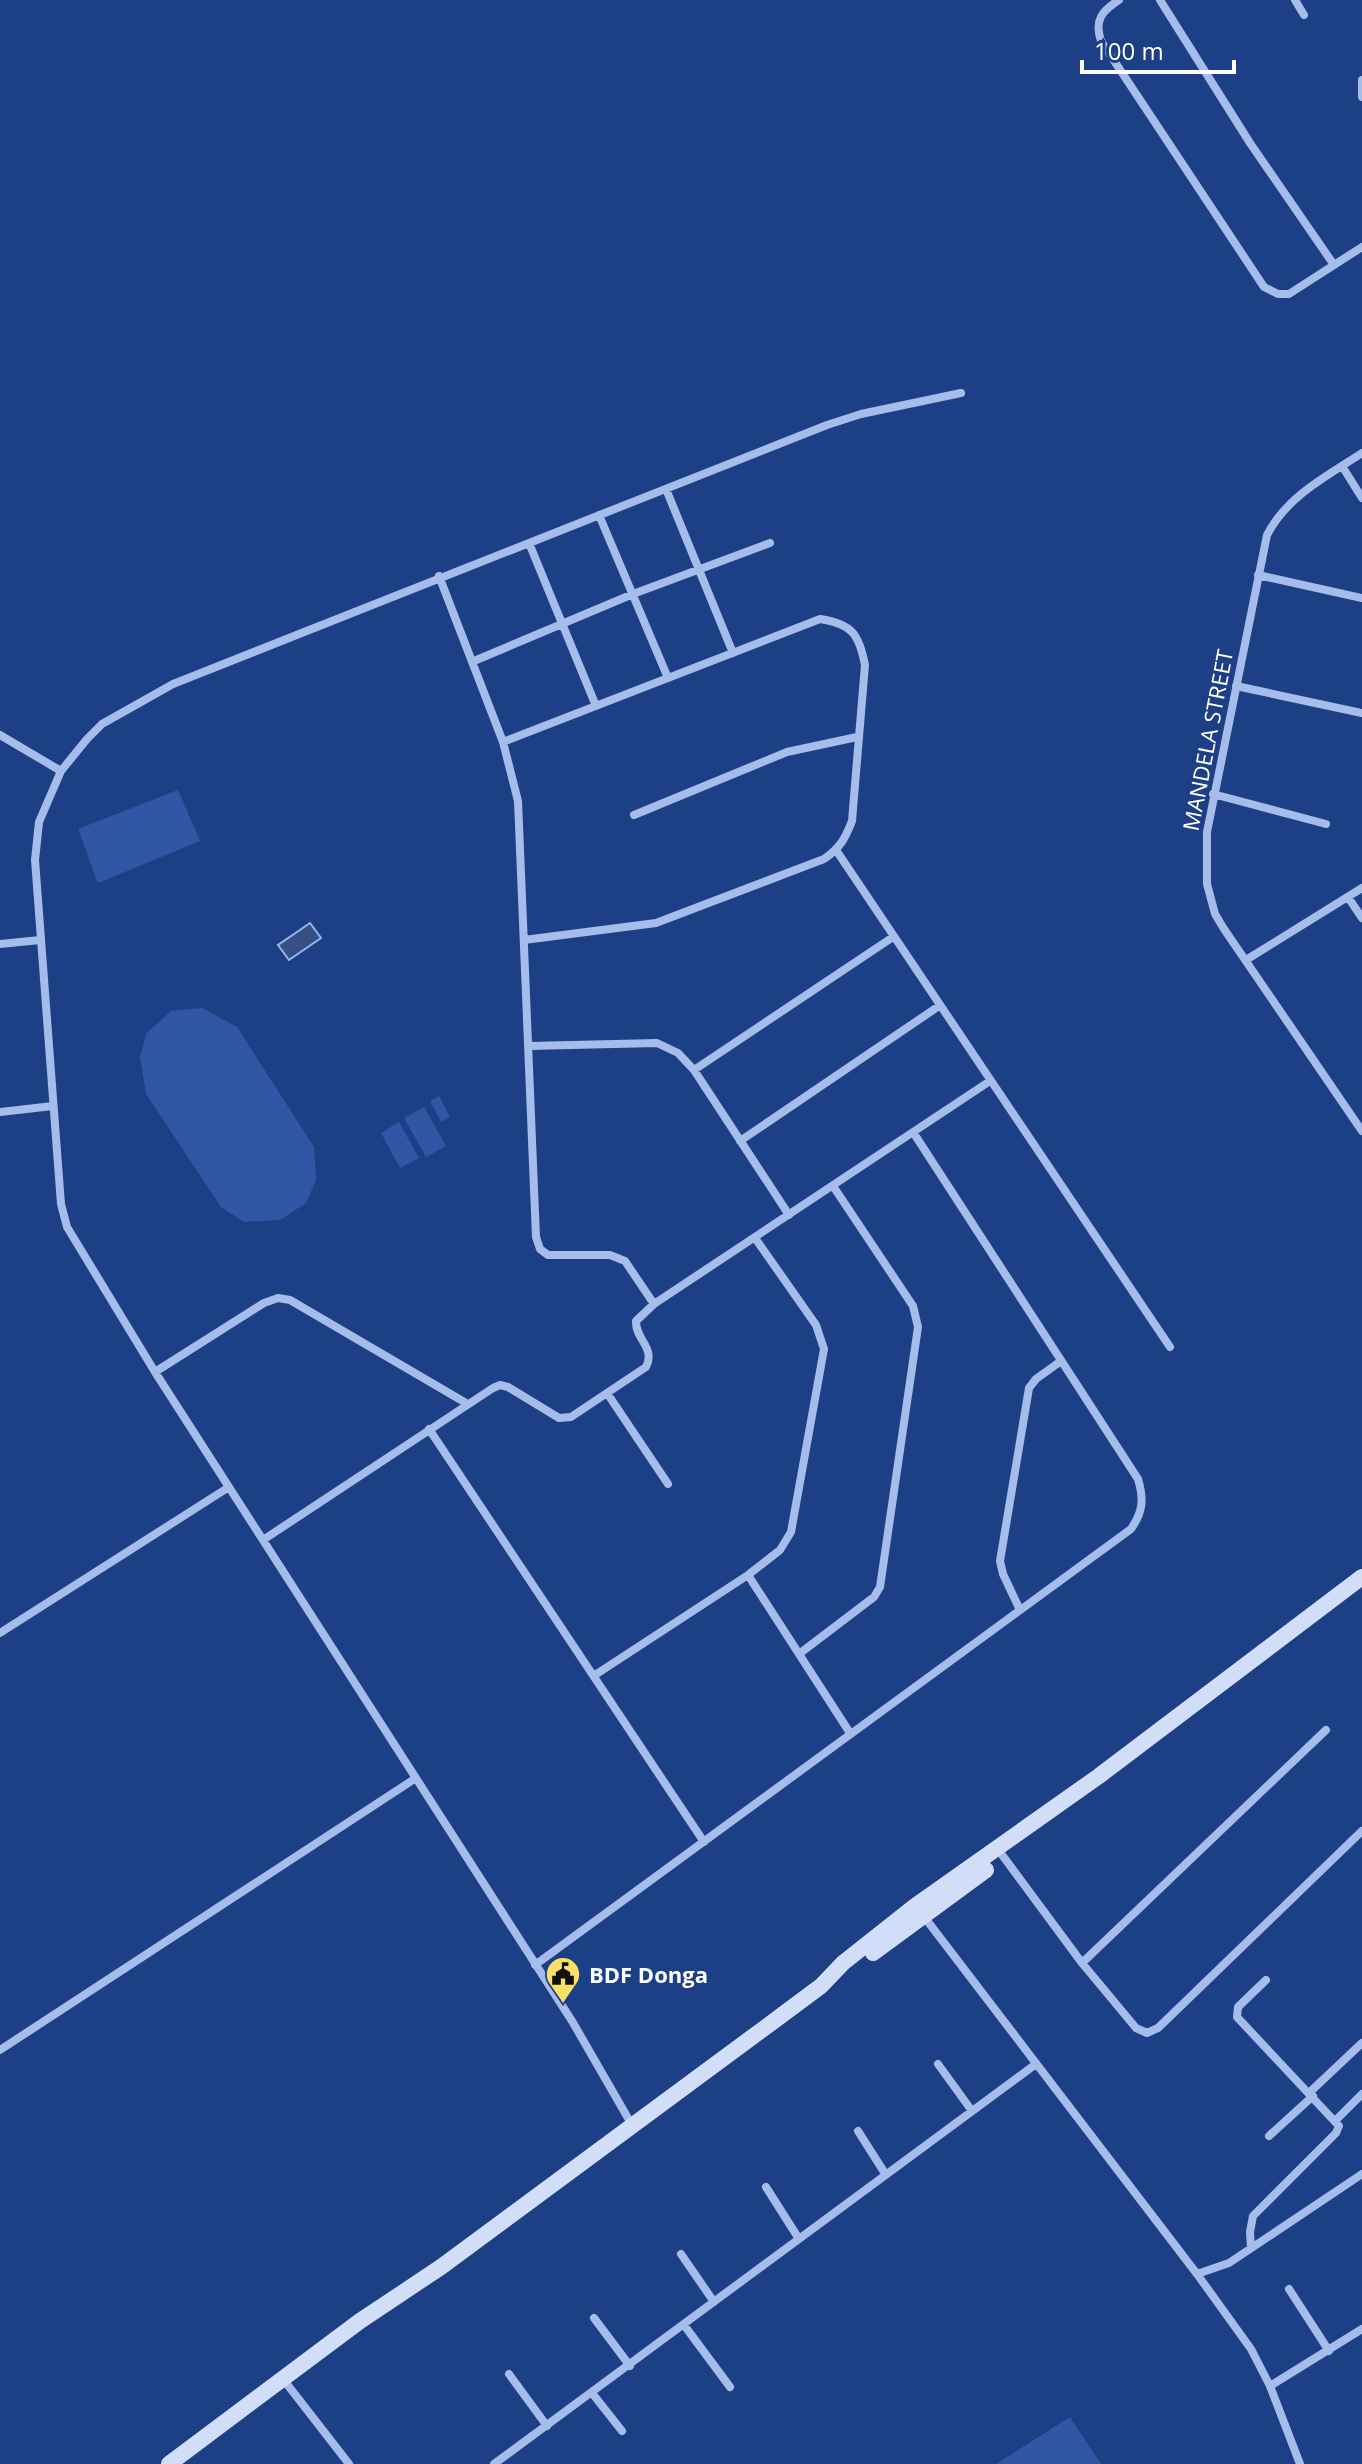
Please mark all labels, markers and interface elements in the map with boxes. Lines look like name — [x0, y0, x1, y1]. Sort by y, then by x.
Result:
scale bar — [1082, 24, 1234, 74]
text: 100 m — [1094, 34, 1164, 67]
street label: MANDELA STREET — [1175, 647, 1239, 833]
public building icon: BDF Donga — [544, 1955, 582, 2005]
place label: BDF Donga — [589, 1959, 708, 1989]

